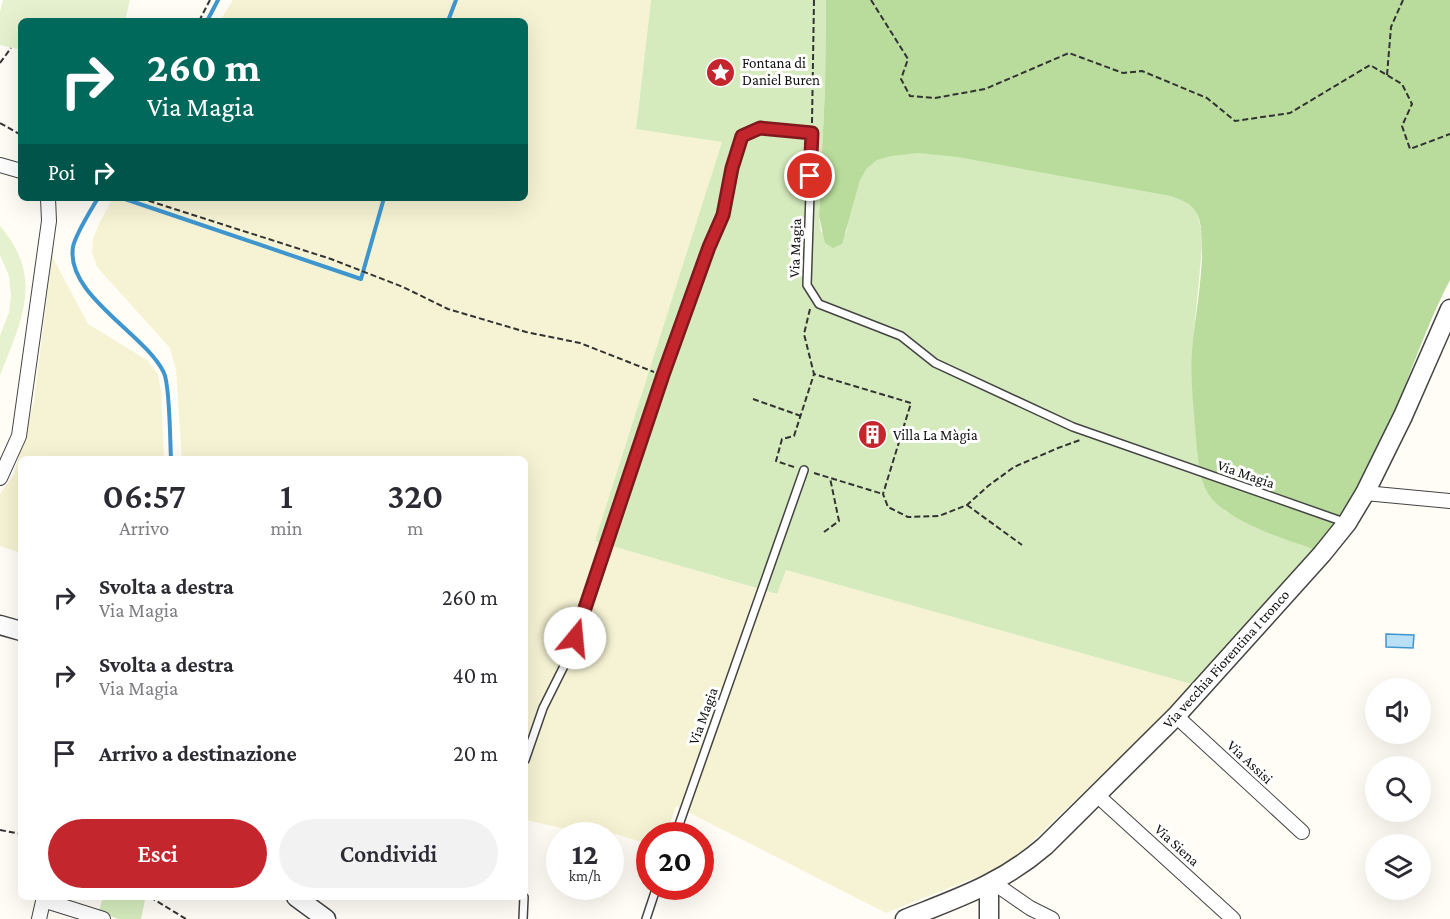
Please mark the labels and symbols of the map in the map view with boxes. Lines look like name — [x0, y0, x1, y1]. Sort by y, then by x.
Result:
place label: Fontana di Daniel Buren — [742, 55, 820, 88]
place icon: Fontana di Daniel Buren — [705, 56, 737, 88]
pin — [784, 150, 835, 201]
street label: Via Magia — [786, 218, 805, 278]
building icon: Villa La Màgia — [856, 419, 888, 451]
place label: Villa La Màgia — [893, 427, 978, 444]
street label: Via Magia — [1215, 457, 1277, 492]
street label: Via vecchia Fiorentina I tronco — [1160, 586, 1292, 732]
position arrow — [543, 606, 607, 670]
street label: Via Magia — [685, 685, 722, 747]
street label: Via Assisi — [1224, 737, 1276, 787]
street label: Via Siena — [1151, 821, 1203, 869]
speed limit sign: 20 — [636, 822, 714, 900]

